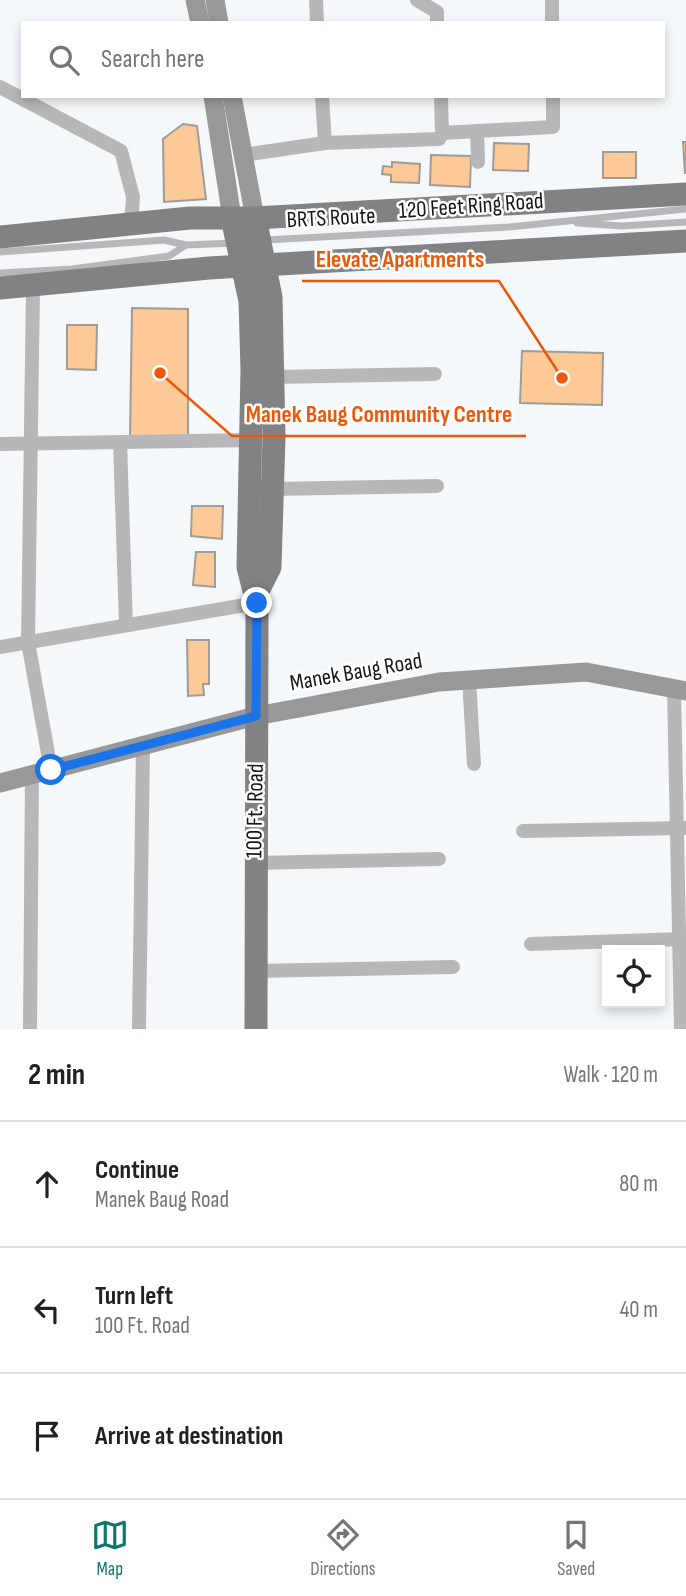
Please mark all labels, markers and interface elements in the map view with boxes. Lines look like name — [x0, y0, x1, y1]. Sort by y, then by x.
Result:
search box — [21, 21, 665, 98]
icon: search — [45, 41, 83, 79]
text: Search here — [101, 44, 204, 75]
street label: 120 Feet Ring Road — [398, 187, 544, 225]
street label: BRTS Route — [286, 202, 376, 234]
callout: Elevate Apartments — [302, 236, 499, 281]
text: Elevate Apartments — [316, 245, 484, 274]
callout: Manek Baug Community Centre — [232, 391, 526, 436]
text: Manek Baug Community Centre — [246, 400, 512, 429]
route end — [241, 587, 272, 618]
street label: Manek Baug Road — [288, 647, 424, 697]
route start — [35, 754, 66, 785]
street label: 100 Ft. Road — [240, 763, 270, 859]
map controls — [602, 945, 665, 1008]
button: locate — [602, 945, 665, 1008]
text: 2 min — [28, 1057, 85, 1093]
text: Walk · 120 m — [563, 1061, 658, 1089]
text: Continue — [95, 1155, 179, 1186]
icon: ahead — [28, 1165, 66, 1203]
text: 80 m — [619, 1170, 658, 1198]
text: Manek Baug Road — [95, 1186, 229, 1214]
text: Turn left — [95, 1281, 173, 1312]
icon: left — [28, 1291, 66, 1329]
text: 40 m — [620, 1296, 658, 1324]
text: 100 Ft. Road — [95, 1312, 190, 1340]
icon: arrive — [28, 1417, 66, 1455]
text: Arrive at destination — [95, 1421, 283, 1452]
tab: Map — [91, 1516, 129, 1581]
tab: Directions — [310, 1516, 376, 1581]
tab: Saved — [557, 1516, 595, 1581]

